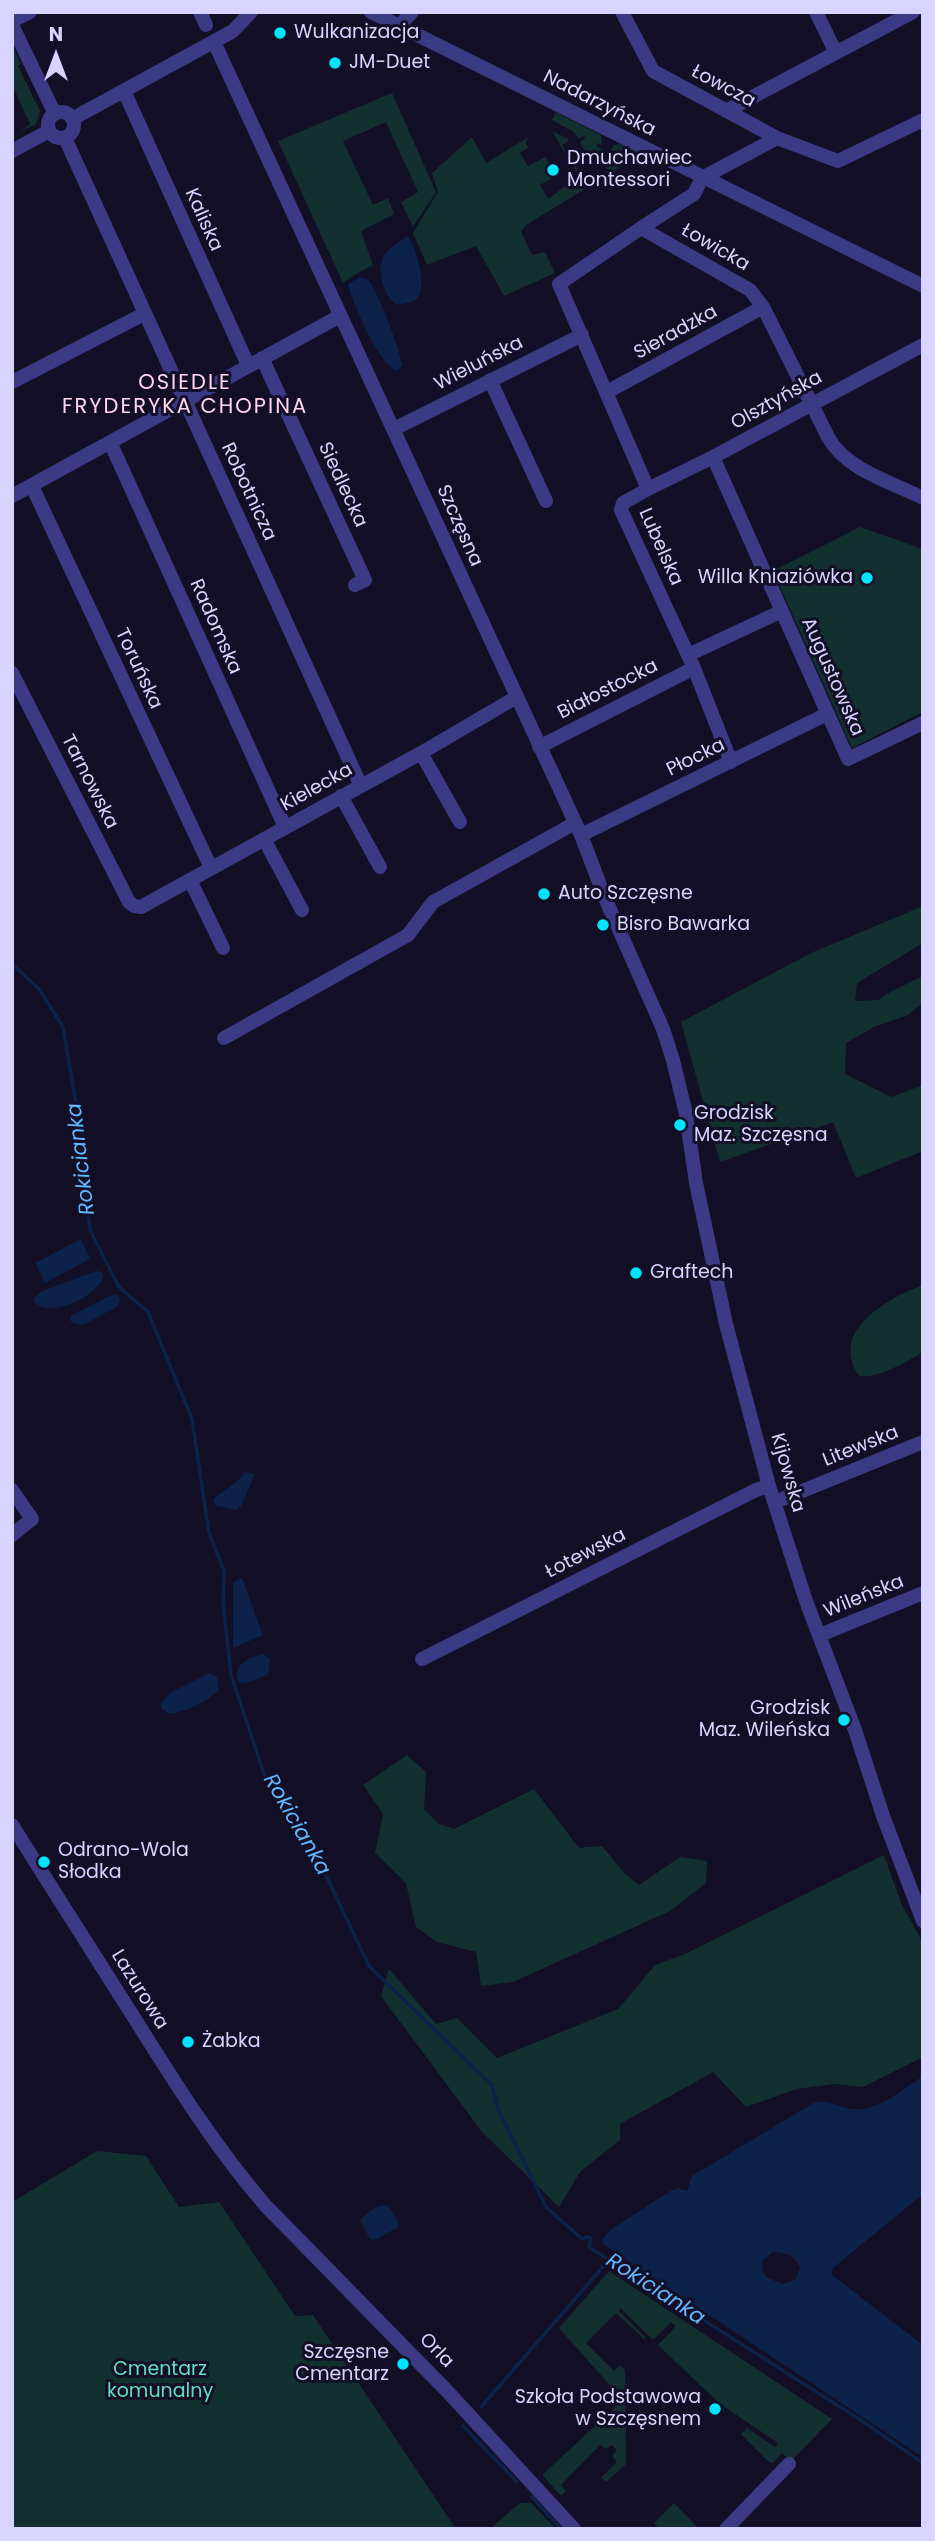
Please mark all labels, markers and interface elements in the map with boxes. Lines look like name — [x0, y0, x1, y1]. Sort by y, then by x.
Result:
north arrow — [21, 21, 91, 91]
text: N — [49, 21, 63, 48]
place label: Wulkanizacja — [294, 22, 419, 44]
marker: Wulkanizacja — [272, 25, 288, 41]
place label: JM-Duet — [349, 52, 430, 74]
marker: JM-Duet — [327, 55, 343, 71]
street label: Łowcza — [687, 61, 759, 113]
street label: Nadarzyńska — [539, 66, 659, 142]
place label: Dmuchawiec Montessori — [567, 148, 692, 192]
marker: Dmuchawiec Montessori — [545, 162, 561, 178]
street label: Kaliska — [179, 185, 227, 255]
street label: Łowicka — [677, 219, 753, 277]
street label: Sieradzka — [630, 301, 722, 365]
street label: Wieluńska — [431, 332, 527, 396]
street label: Olsztyńska — [728, 367, 826, 435]
district label: OSIEDLE FRYDERYKA CHOPINA — [64, 371, 306, 421]
street label: Robotnicza — [215, 439, 281, 545]
street label: Siedlecka — [312, 439, 372, 531]
street label: Szczęsna — [431, 482, 487, 570]
street label: Lubelska — [633, 505, 687, 589]
place label: Willa Kniaziówka — [698, 567, 853, 589]
marker: Willa Kniaziówka — [859, 570, 875, 586]
street label: Radomska — [184, 576, 246, 678]
street label: Augustowska — [796, 614, 868, 740]
street label: Toruńska — [109, 625, 167, 713]
street label: Białostocka — [554, 655, 662, 725]
street label: Tarnowska — [56, 731, 122, 833]
street label: Płocka — [663, 734, 729, 782]
street label: Kielecka — [277, 759, 357, 817]
place label: Auto Szczęsne — [558, 883, 693, 905]
marker: Auto Szczęsne — [536, 886, 552, 902]
place label: Bisro Bawarka — [617, 914, 750, 936]
marker: Bisro Bawarka — [595, 917, 611, 933]
water label: Rokicianka — [63, 1102, 101, 1216]
place label: Grodzisk Maz. Szczęsna — [694, 1103, 828, 1147]
marker: Grodzisk Maz. Szczęsna — [672, 1117, 688, 1133]
place label: Graftech — [650, 1262, 733, 1284]
marker: Graftech — [628, 1265, 644, 1281]
street label: Litewska — [820, 1422, 902, 1472]
street label: Kijowska — [765, 1431, 809, 1515]
street label: Łotewska — [542, 1524, 630, 1584]
street label: Wileńska — [821, 1571, 907, 1623]
place label: Grodzisk Maz. Wileńska — [699, 1698, 830, 1742]
marker: Grodzisk Maz. Wileńska — [836, 1712, 852, 1728]
water label: Rokicianka — [257, 1770, 335, 1880]
place label: Odrano-Wola Słodka — [58, 1840, 189, 1884]
marker: Odrano-Wola Słodka — [36, 1854, 52, 1870]
street label: Lazurowa — [106, 1946, 172, 2034]
place label: Żabka — [202, 2031, 261, 2053]
marker: Żabka — [180, 2034, 196, 2050]
water label: Rokicianka — [601, 2249, 709, 2331]
street label: Orla — [414, 2329, 458, 2373]
place label: Szczęsne Cmentarz — [295, 2342, 389, 2386]
marker: Szczęsne Cmentarz — [395, 2356, 411, 2372]
park label: Cmentarz komunalny — [107, 2359, 213, 2403]
place label: Szkoła Podstawowa w Szczęsnem — [515, 2387, 701, 2431]
marker: Szkoła Podstawowa w Szczęsnem — [707, 2401, 723, 2417]

